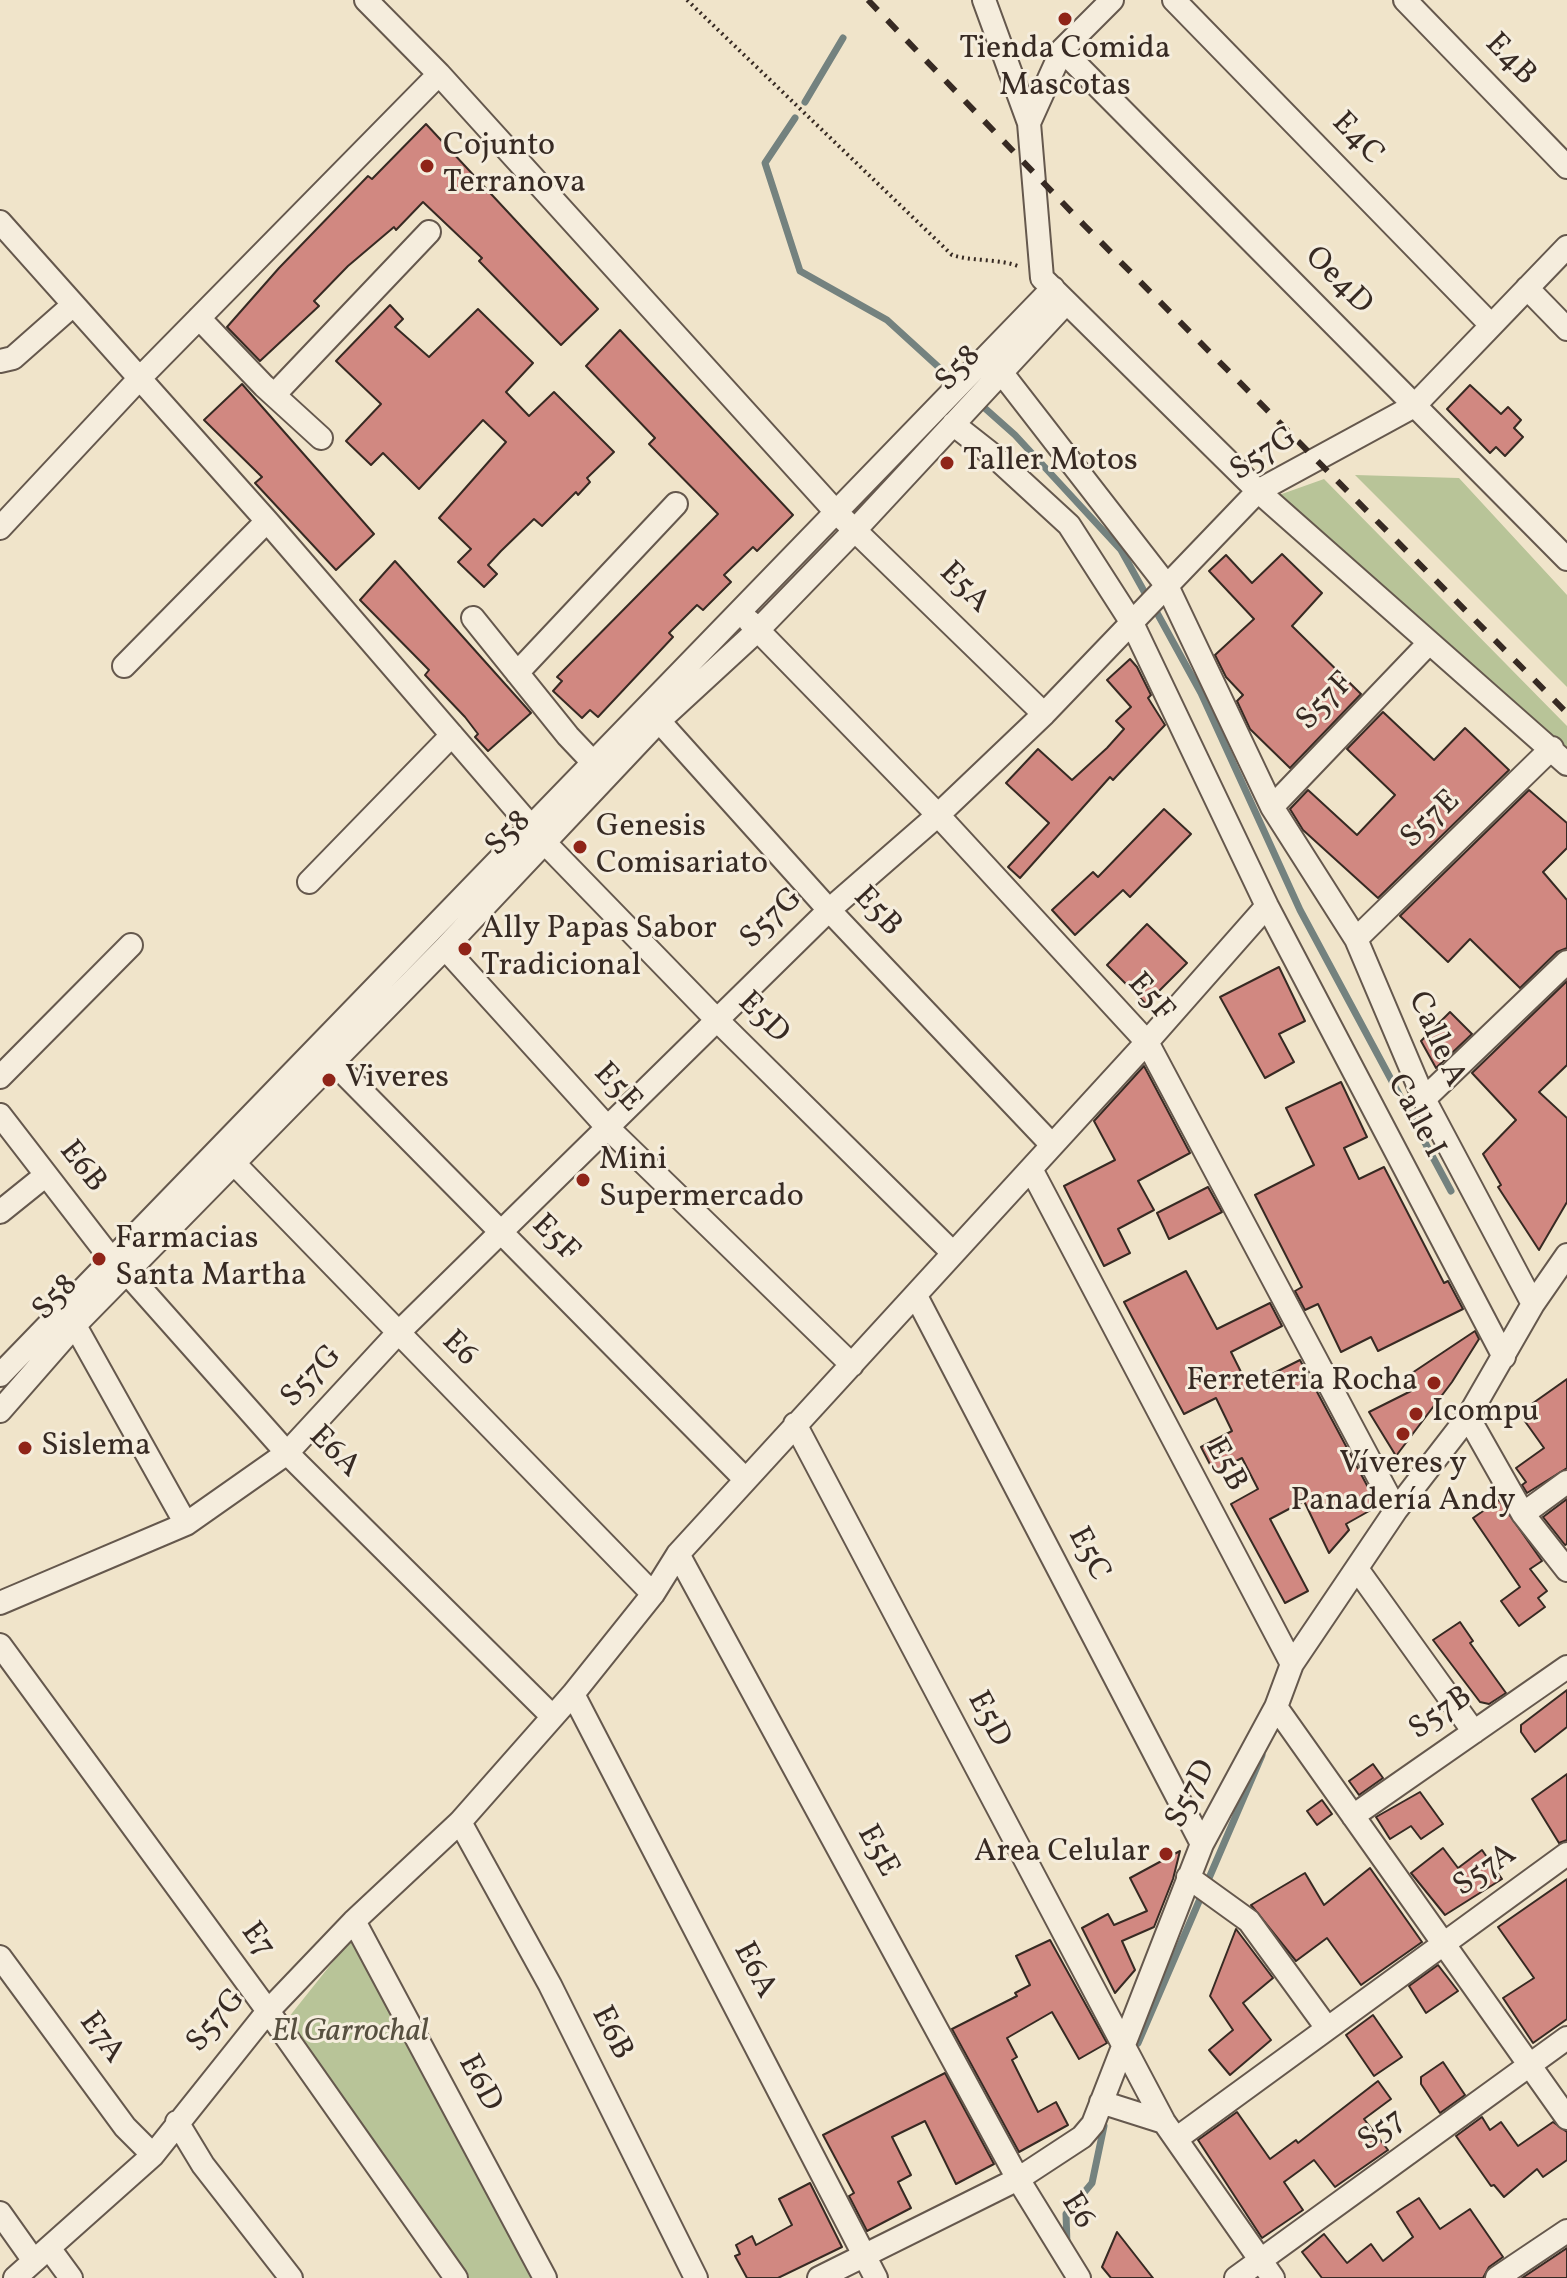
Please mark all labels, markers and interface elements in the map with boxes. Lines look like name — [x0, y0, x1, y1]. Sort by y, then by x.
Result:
marker: Tienda Comida Mascotas — [1056, 10, 1074, 28]
street label: E4B — [1475, 27, 1543, 95]
place label: Tienda Comida Mascotas — [959, 32, 1171, 107]
street label: E4C — [1322, 105, 1390, 175]
place label: Cojunto Terranova — [443, 129, 586, 204]
marker: Cojunto Terranova — [418, 157, 436, 175]
street label: Oe4D — [1295, 240, 1379, 324]
street label: S58 — [929, 339, 991, 401]
street label: S57G — [1224, 420, 1306, 492]
place label: Taller Motos — [963, 444, 1138, 482]
marker: Taller Motos — [938, 454, 956, 472]
street label: E5A — [929, 555, 997, 623]
street label: S57F — [1290, 666, 1364, 740]
street label: S57E — [1394, 784, 1470, 858]
street label: S58 — [479, 804, 541, 866]
place label: Genesis Comisariato — [596, 810, 768, 885]
marker: Genesis Comisariato — [571, 838, 589, 856]
street label: E5B — [843, 880, 909, 946]
street label: S57G — [734, 881, 812, 959]
place label: Ally Papas Sabor Tradicional — [481, 912, 717, 987]
marker: Ally Papas Sabor Tradicional — [456, 940, 474, 958]
street label: E5F — [1117, 967, 1181, 1031]
street label: E5D — [728, 985, 796, 1053]
street label: Calle A — [1397, 986, 1473, 1094]
street label: E5E — [584, 1056, 648, 1122]
place label: Viveres — [345, 1061, 449, 1099]
street label: Calle I — [1376, 1069, 1452, 1165]
marker: Viveres — [320, 1071, 338, 1089]
street label: E6B — [49, 1134, 113, 1202]
place label: Mini Supermercado — [599, 1143, 804, 1218]
marker: Mini Supermercado — [574, 1171, 592, 1189]
street label: E5F — [522, 1208, 586, 1272]
place label: Farmacias Santa Martha — [115, 1222, 307, 1297]
marker: Farmacias Santa Martha — [90, 1250, 108, 1268]
street label: S58 — [26, 1268, 88, 1330]
street label: E6 — [432, 1324, 484, 1376]
street label: S57G — [274, 1339, 352, 1417]
place label: Ferreteria Rocha — [1186, 1364, 1418, 1402]
marker: Ferreteria Rocha — [1425, 1374, 1443, 1392]
place label: Icompu — [1432, 1395, 1539, 1433]
marker: Icompu — [1407, 1405, 1425, 1423]
street label: E6A — [299, 1419, 367, 1487]
marker: Víveres y Panadería Andy — [1394, 1425, 1412, 1443]
place label: Sislema — [41, 1429, 151, 1467]
street label: E5B — [1194, 1433, 1254, 1499]
marker: Sislema — [16, 1439, 34, 1457]
place label: Víveres y Panadería Andy — [1290, 1447, 1516, 1522]
street label: E5C — [1057, 1521, 1117, 1589]
street label: S57B — [1403, 1680, 1481, 1750]
street label: E5D — [956, 1685, 1018, 1755]
street label: S57D — [1159, 1754, 1227, 1836]
street label: E5E — [846, 1819, 906, 1885]
place label: Area Celular — [974, 1835, 1150, 1873]
street label: S57A — [1447, 1837, 1525, 1907]
marker: Area Celular — [1157, 1845, 1175, 1863]
street label: E7 — [230, 1916, 282, 1966]
street label: E6A — [722, 1936, 784, 2006]
street label: S57G — [180, 1982, 256, 2062]
street label: E6B — [580, 2001, 640, 2067]
street label: E7A — [69, 2006, 131, 2072]
park label: El Garrochal — [271, 2015, 429, 2053]
street label: E6D — [447, 2049, 509, 2119]
street label: S57 — [1352, 2102, 1414, 2162]
street label: E6 — [1050, 2187, 1102, 2237]

